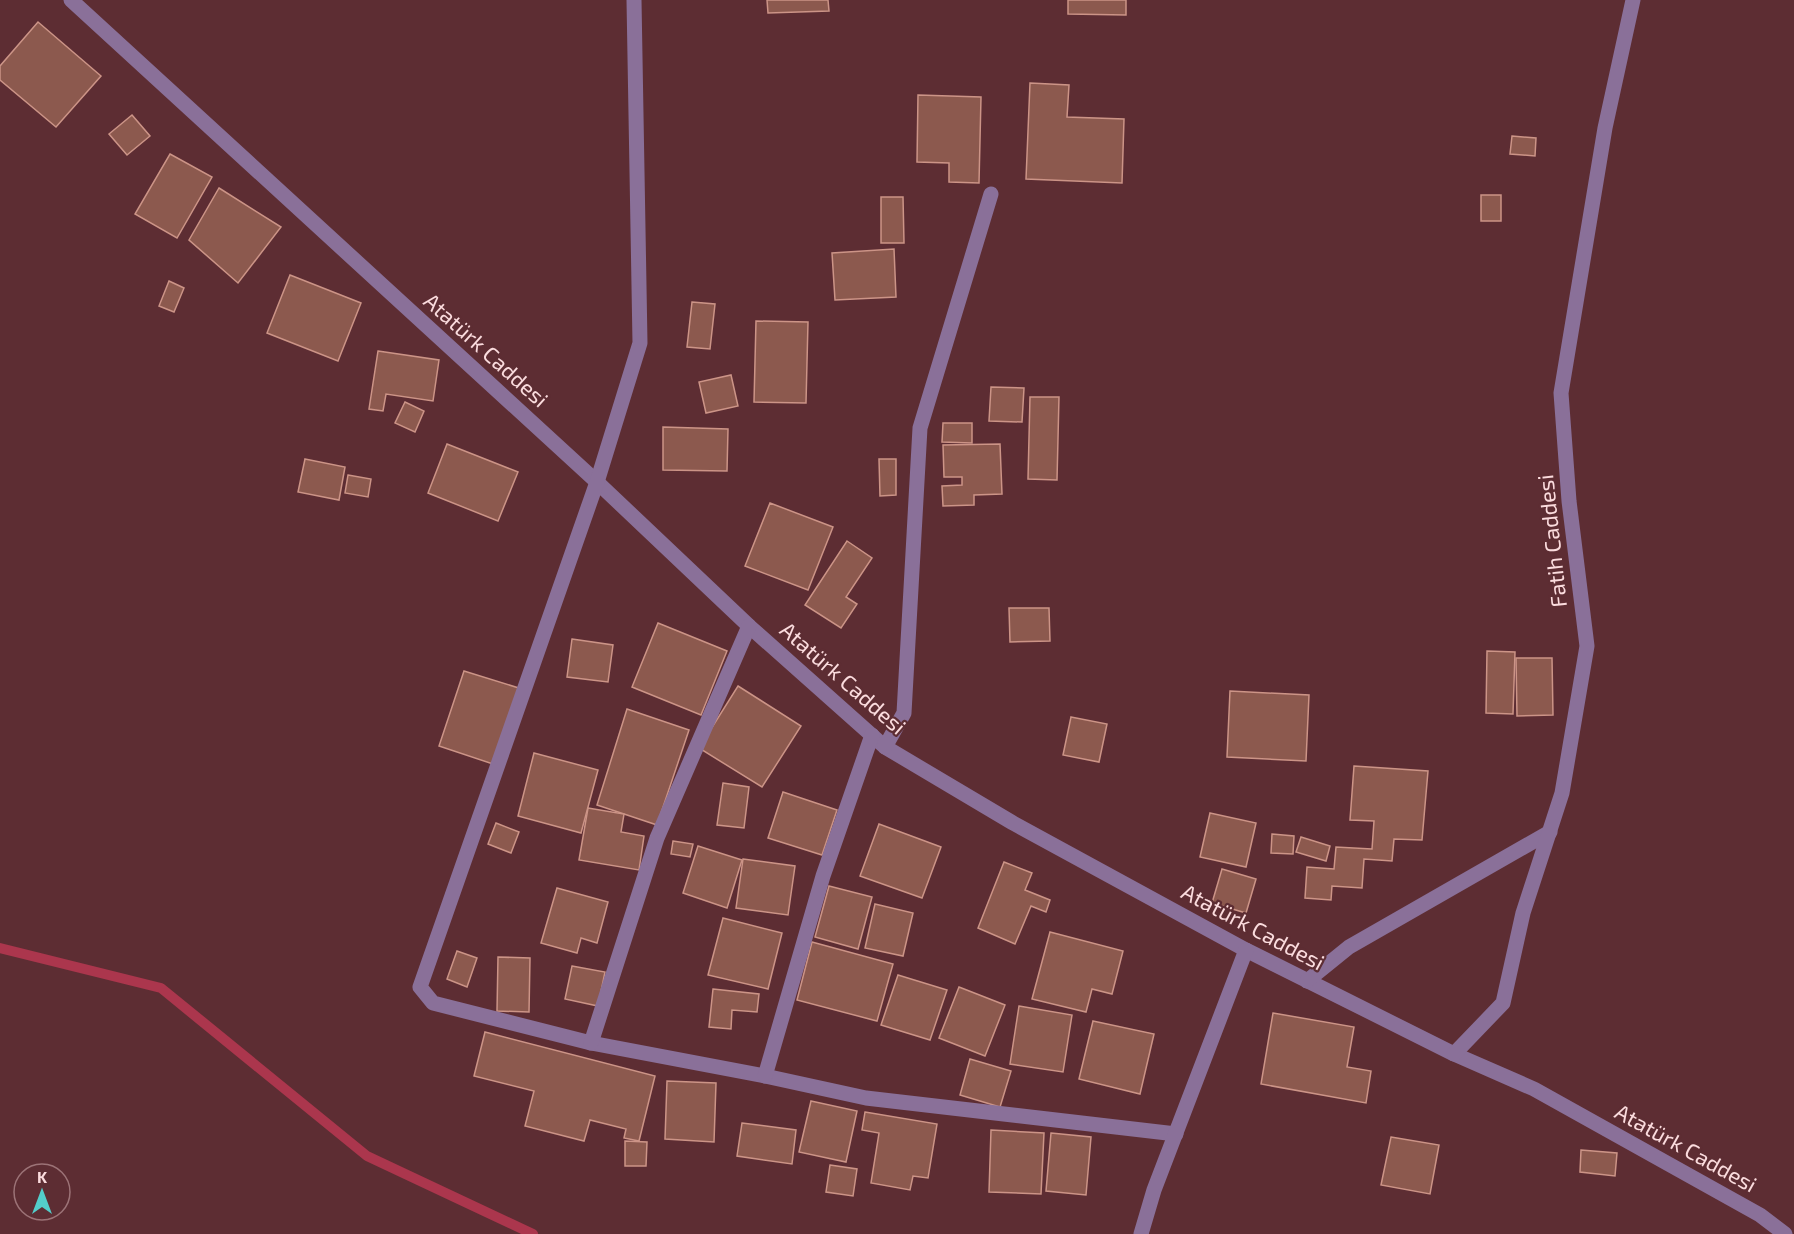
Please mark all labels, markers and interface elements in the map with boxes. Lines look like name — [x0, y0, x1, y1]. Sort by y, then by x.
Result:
street label: Atatürk Caddesi — [419, 287, 554, 412]
street label: Fatih Caddesi — [1531, 473, 1571, 609]
street label: Atatürk Caddesi — [776, 616, 912, 739]
street label: Atatürk Caddesi — [1178, 878, 1329, 975]
street label: Atatürk Caddesi — [1611, 1098, 1762, 1197]
north arrow — [12, 1162, 72, 1222]
text: K — [37, 1167, 48, 1186]

